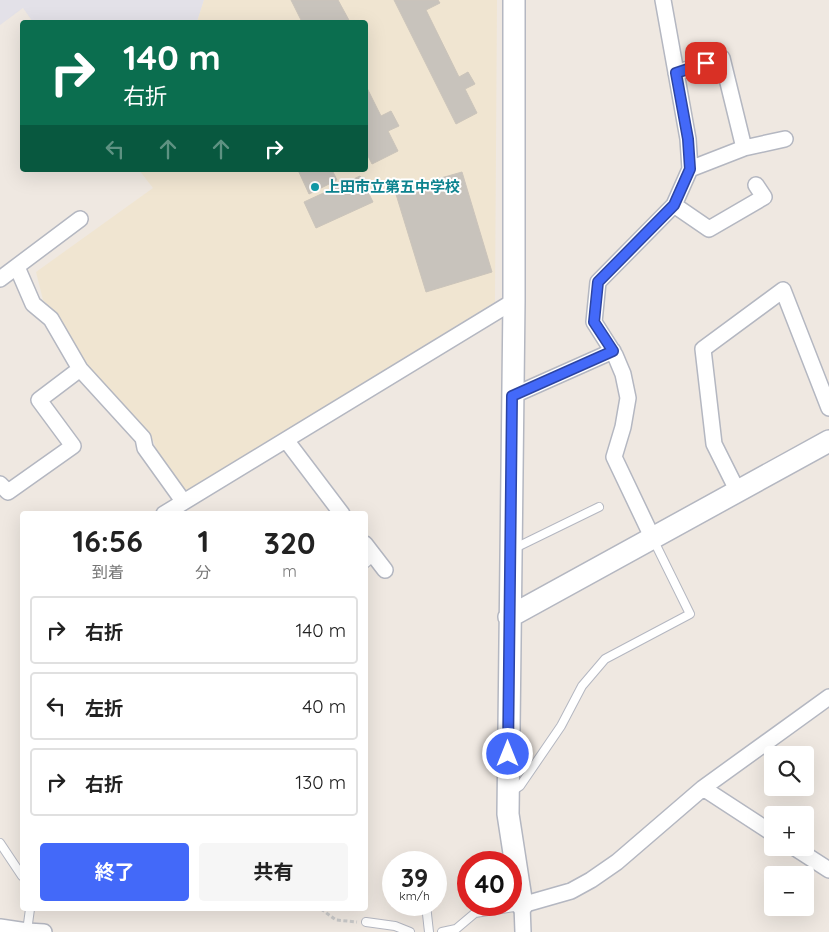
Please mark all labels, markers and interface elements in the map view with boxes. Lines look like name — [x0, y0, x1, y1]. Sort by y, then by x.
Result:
text: 140 m — [123, 35, 221, 79]
icon: right — [40, 40, 105, 105]
pin — [685, 42, 727, 84]
icon: arrive — [692, 49, 720, 77]
text: 右折 — [123, 82, 167, 110]
icon: left — [101, 135, 129, 163]
icon: ahead — [154, 135, 182, 163]
icon: ahead — [207, 135, 235, 163]
icon: right — [260, 135, 288, 163]
place label: 上田市立第五中学校 — [325, 177, 460, 196]
marker: 上田市立第五中学校 — [309, 181, 321, 193]
text: 16:56 — [73, 522, 143, 560]
text: 1 — [198, 522, 209, 560]
text: 320 — [264, 524, 315, 562]
text: m — [282, 561, 297, 581]
text: 到着 — [92, 562, 124, 582]
text: 分 — [195, 562, 211, 582]
icon: right — [42, 616, 70, 644]
text: 140 m — [295, 618, 346, 642]
text: 右折 — [85, 620, 123, 644]
icon: left — [42, 692, 70, 720]
text: 40 m — [302, 694, 346, 718]
text: 左折 — [85, 696, 123, 720]
position arrow — [481, 727, 533, 779]
map controls — [764, 746, 814, 916]
button: search — [764, 746, 814, 796]
icon: right — [42, 768, 70, 796]
text: 130 m — [295, 770, 346, 794]
text: 右折 — [85, 772, 123, 796]
button: + — [764, 806, 814, 856]
button: 終了 — [40, 843, 189, 901]
button: 共有 — [199, 843, 348, 901]
speed limit sign: 40 — [457, 851, 522, 916]
text: 39 — [401, 862, 428, 893]
button: − — [764, 866, 814, 916]
text: km/h — [399, 888, 430, 903]

